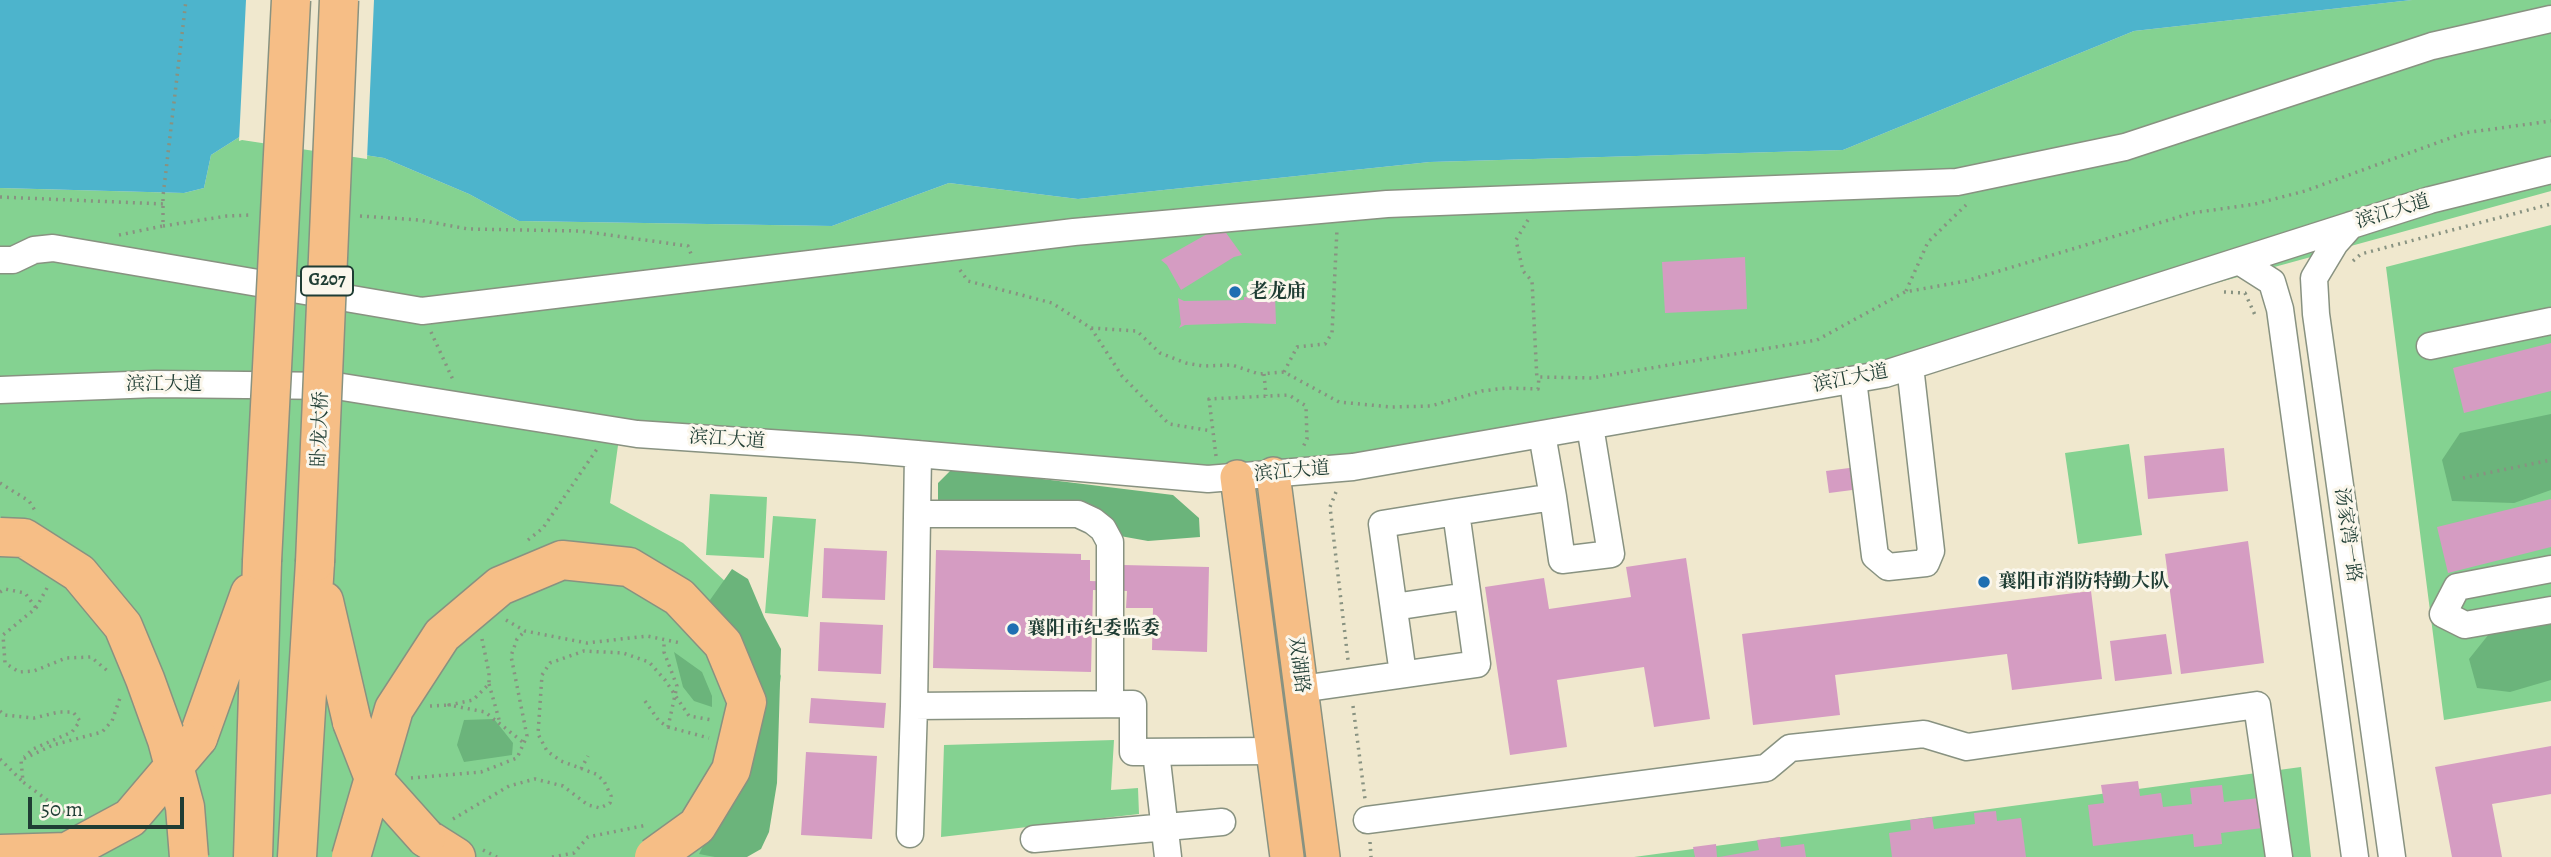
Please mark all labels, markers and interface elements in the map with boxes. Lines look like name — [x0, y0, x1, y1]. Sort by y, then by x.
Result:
street label: 滨江大道 — [2353, 190, 2433, 234]
road number: G207 — [301, 267, 353, 296]
place label: 老龙庙 — [1249, 281, 1306, 303]
marker: 老龙庙 — [1227, 284, 1243, 300]
street label: 滨江大道 — [1812, 361, 1890, 397]
street label: 滨江大道 — [126, 374, 202, 396]
street label: 卧龙大桥 — [308, 391, 334, 467]
street label: 滨江大道 — [688, 426, 766, 454]
street label: 滨江大道 — [1253, 457, 1331, 487]
street label: 汤家湾一路 — [2329, 486, 2365, 584]
place label: 襄阳市消防特勤大队 — [1998, 571, 2169, 593]
marker: 襄阳市消防特勤大队 — [1976, 574, 1992, 590]
place label: 襄阳市纪委监委 — [1027, 618, 1160, 640]
marker: 襄阳市纪委监委 — [1005, 621, 1021, 637]
street label: 双湖路 — [1283, 635, 1313, 695]
scale bar — [32, 784, 187, 828]
text: 50 m — [41, 795, 83, 823]

